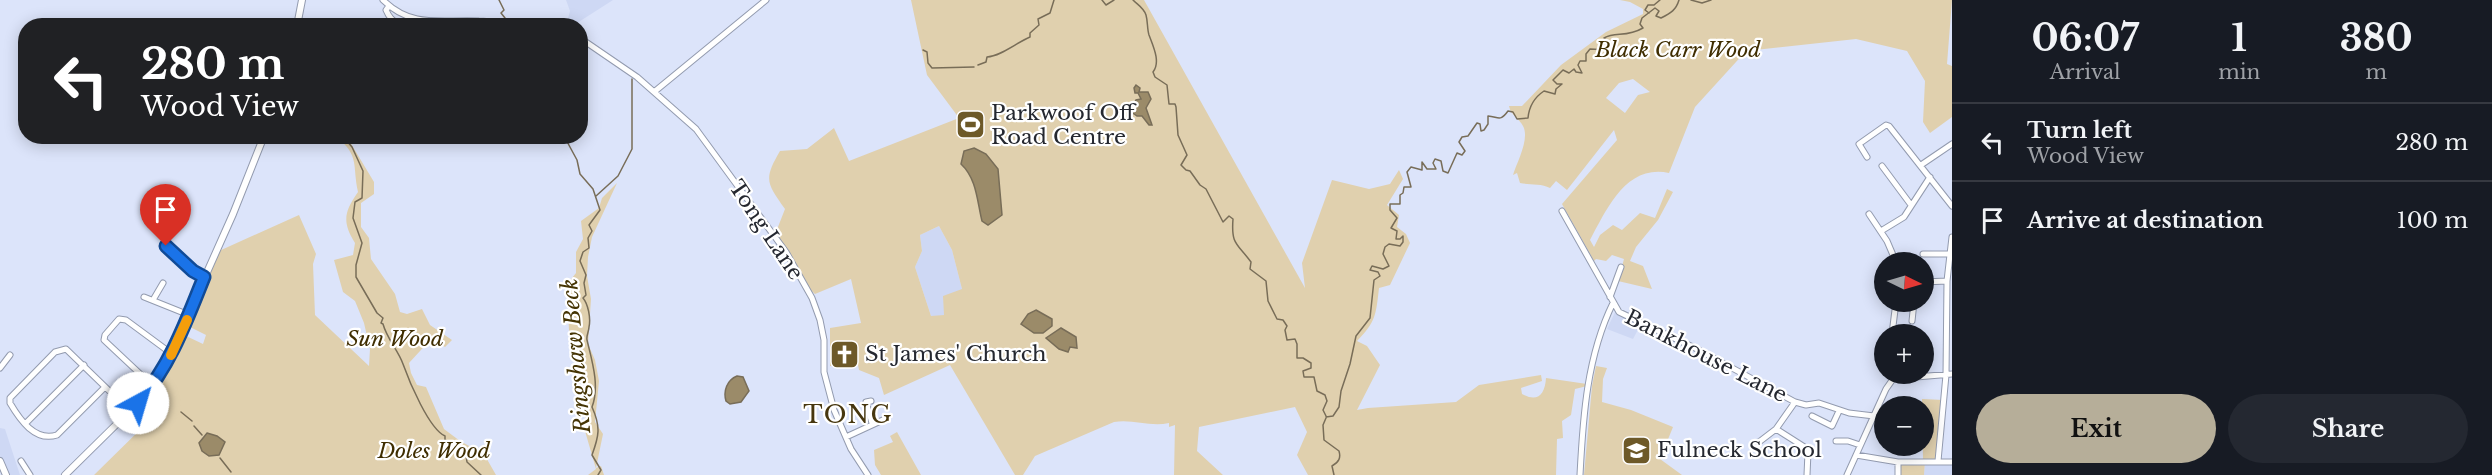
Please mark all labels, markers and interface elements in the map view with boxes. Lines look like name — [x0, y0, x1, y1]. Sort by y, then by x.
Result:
text: 06:07 — [2031, 16, 2139, 61]
text: 1 — [2231, 16, 2247, 61]
text: 380 — [2340, 16, 2413, 61]
park label: Black Carr Wood — [1594, 37, 1761, 63]
text: 280 m — [141, 38, 284, 90]
icon: left — [42, 42, 120, 120]
text: Arrival — [2050, 60, 2121, 84]
text: min — [2218, 60, 2260, 84]
text: m — [2365, 60, 2387, 84]
text: Wood View — [141, 90, 299, 123]
place label: Parkwoof Off Road Centre — [991, 100, 1137, 150]
sports icon: Parkwoof Off Road Centre — [954, 109, 986, 141]
text: Turn left — [2027, 117, 2132, 144]
icon: left — [1976, 126, 2009, 159]
text: 280 m — [2395, 129, 2468, 156]
text: Wood View — [2027, 144, 2144, 168]
street label: Tong Lane — [723, 175, 809, 285]
pin — [140, 184, 191, 246]
icon: arrive — [149, 193, 182, 226]
icon: arrive — [1976, 204, 2009, 237]
text: Arrive at destination — [2027, 207, 2264, 234]
text: 100 m — [2397, 207, 2468, 234]
north arrow — [1874, 252, 1934, 312]
map controls — [1874, 252, 1934, 456]
water label: Ringshaw Beck — [556, 278, 596, 435]
street label: Bankhouse Lane — [1621, 304, 1791, 408]
button: + — [1874, 324, 1934, 384]
park label: Sun Wood — [346, 326, 444, 352]
church icon: St James' Church — [828, 338, 860, 370]
place label: St James' Church — [865, 341, 1046, 367]
position arrow — [106, 371, 170, 435]
button: Exit — [1976, 394, 2216, 463]
button: Share — [2228, 394, 2468, 463]
button: − — [1874, 396, 1934, 456]
district label: TONG — [803, 400, 893, 429]
school or university icon: Fulneck School — [1620, 434, 1652, 466]
place label: Fulneck School — [1657, 437, 1822, 463]
park label: Doles Wood — [377, 438, 491, 464]

